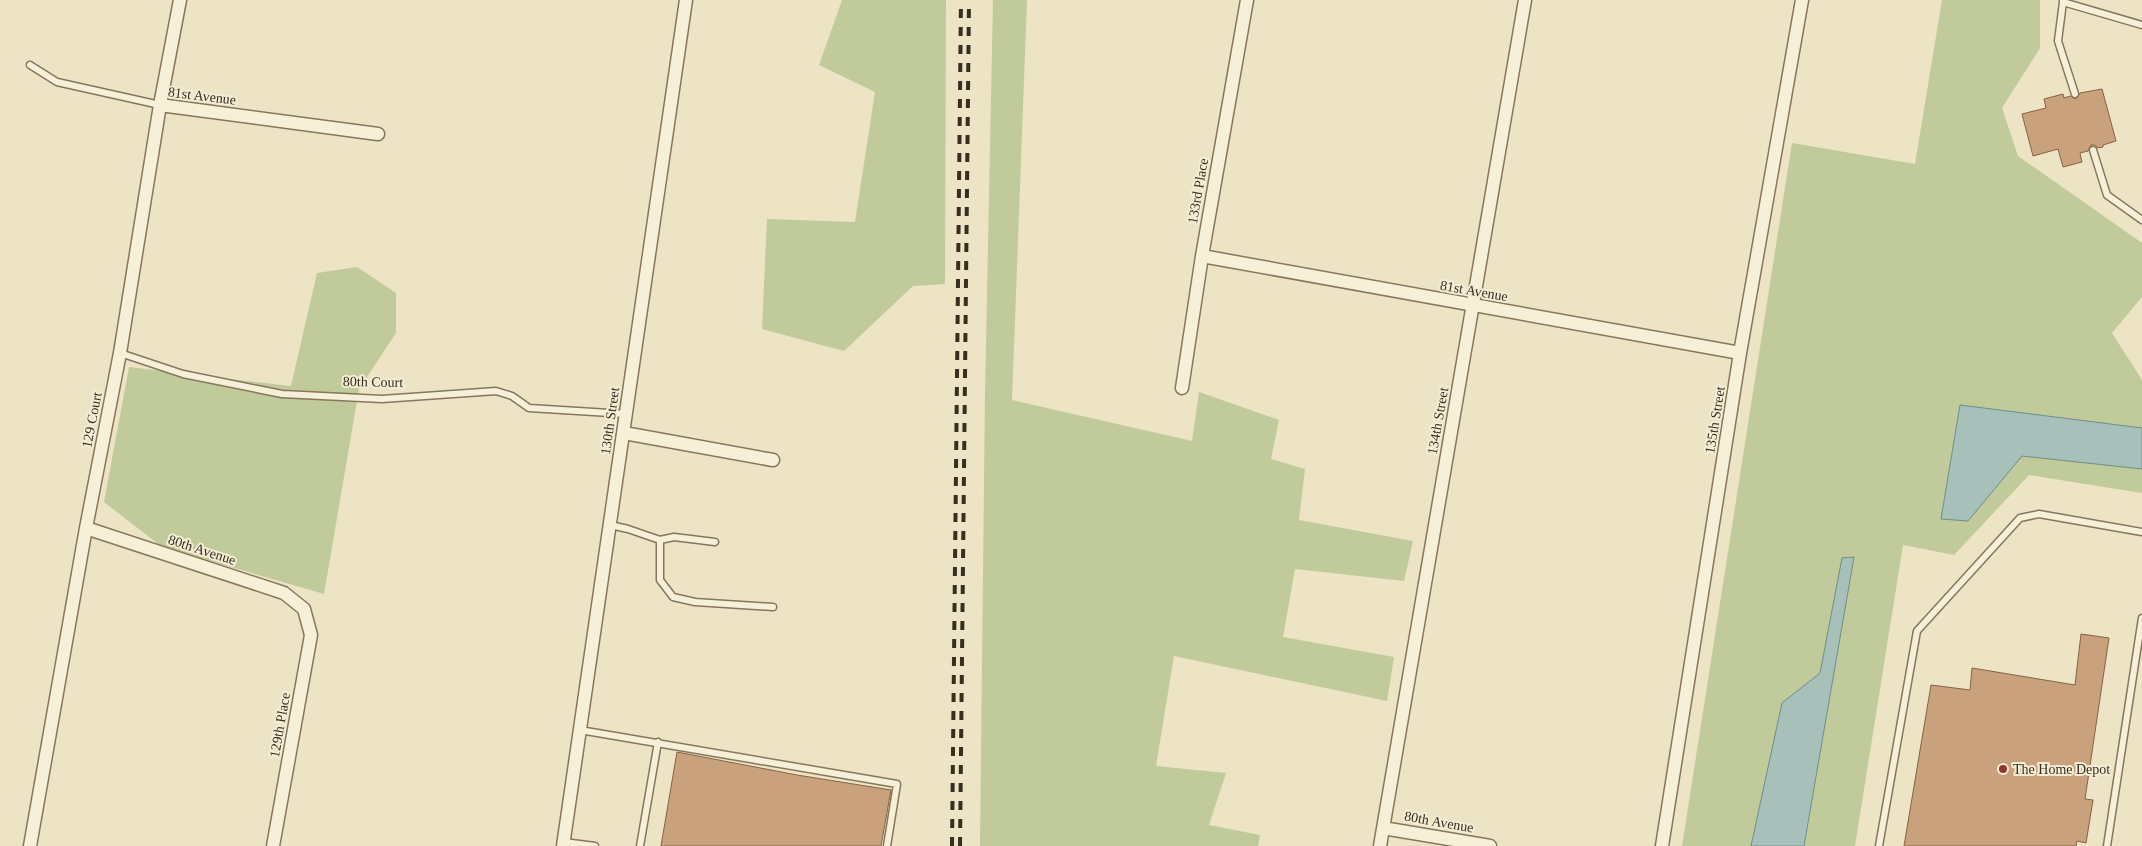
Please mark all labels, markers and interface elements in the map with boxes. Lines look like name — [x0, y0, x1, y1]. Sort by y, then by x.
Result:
street label: 81st Avenue — [167, 84, 237, 108]
street label: 133rd Place — [1185, 157, 1211, 225]
street label: 81st Avenue — [1439, 278, 1509, 304]
street label: 80th Court — [343, 374, 403, 390]
street label: 135th Street — [1702, 385, 1728, 455]
street label: 130th Street — [598, 386, 622, 456]
street label: 134th Street — [1425, 386, 1451, 456]
street label: 129 Court — [79, 391, 105, 449]
street label: 80th Avenue — [166, 532, 238, 568]
street label: 129th Place — [267, 691, 293, 759]
place label: The Home Depot — [2013, 762, 2110, 777]
marker: The Home Depot — [1997, 763, 2009, 775]
street label: 80th Avenue — [1403, 809, 1475, 835]

